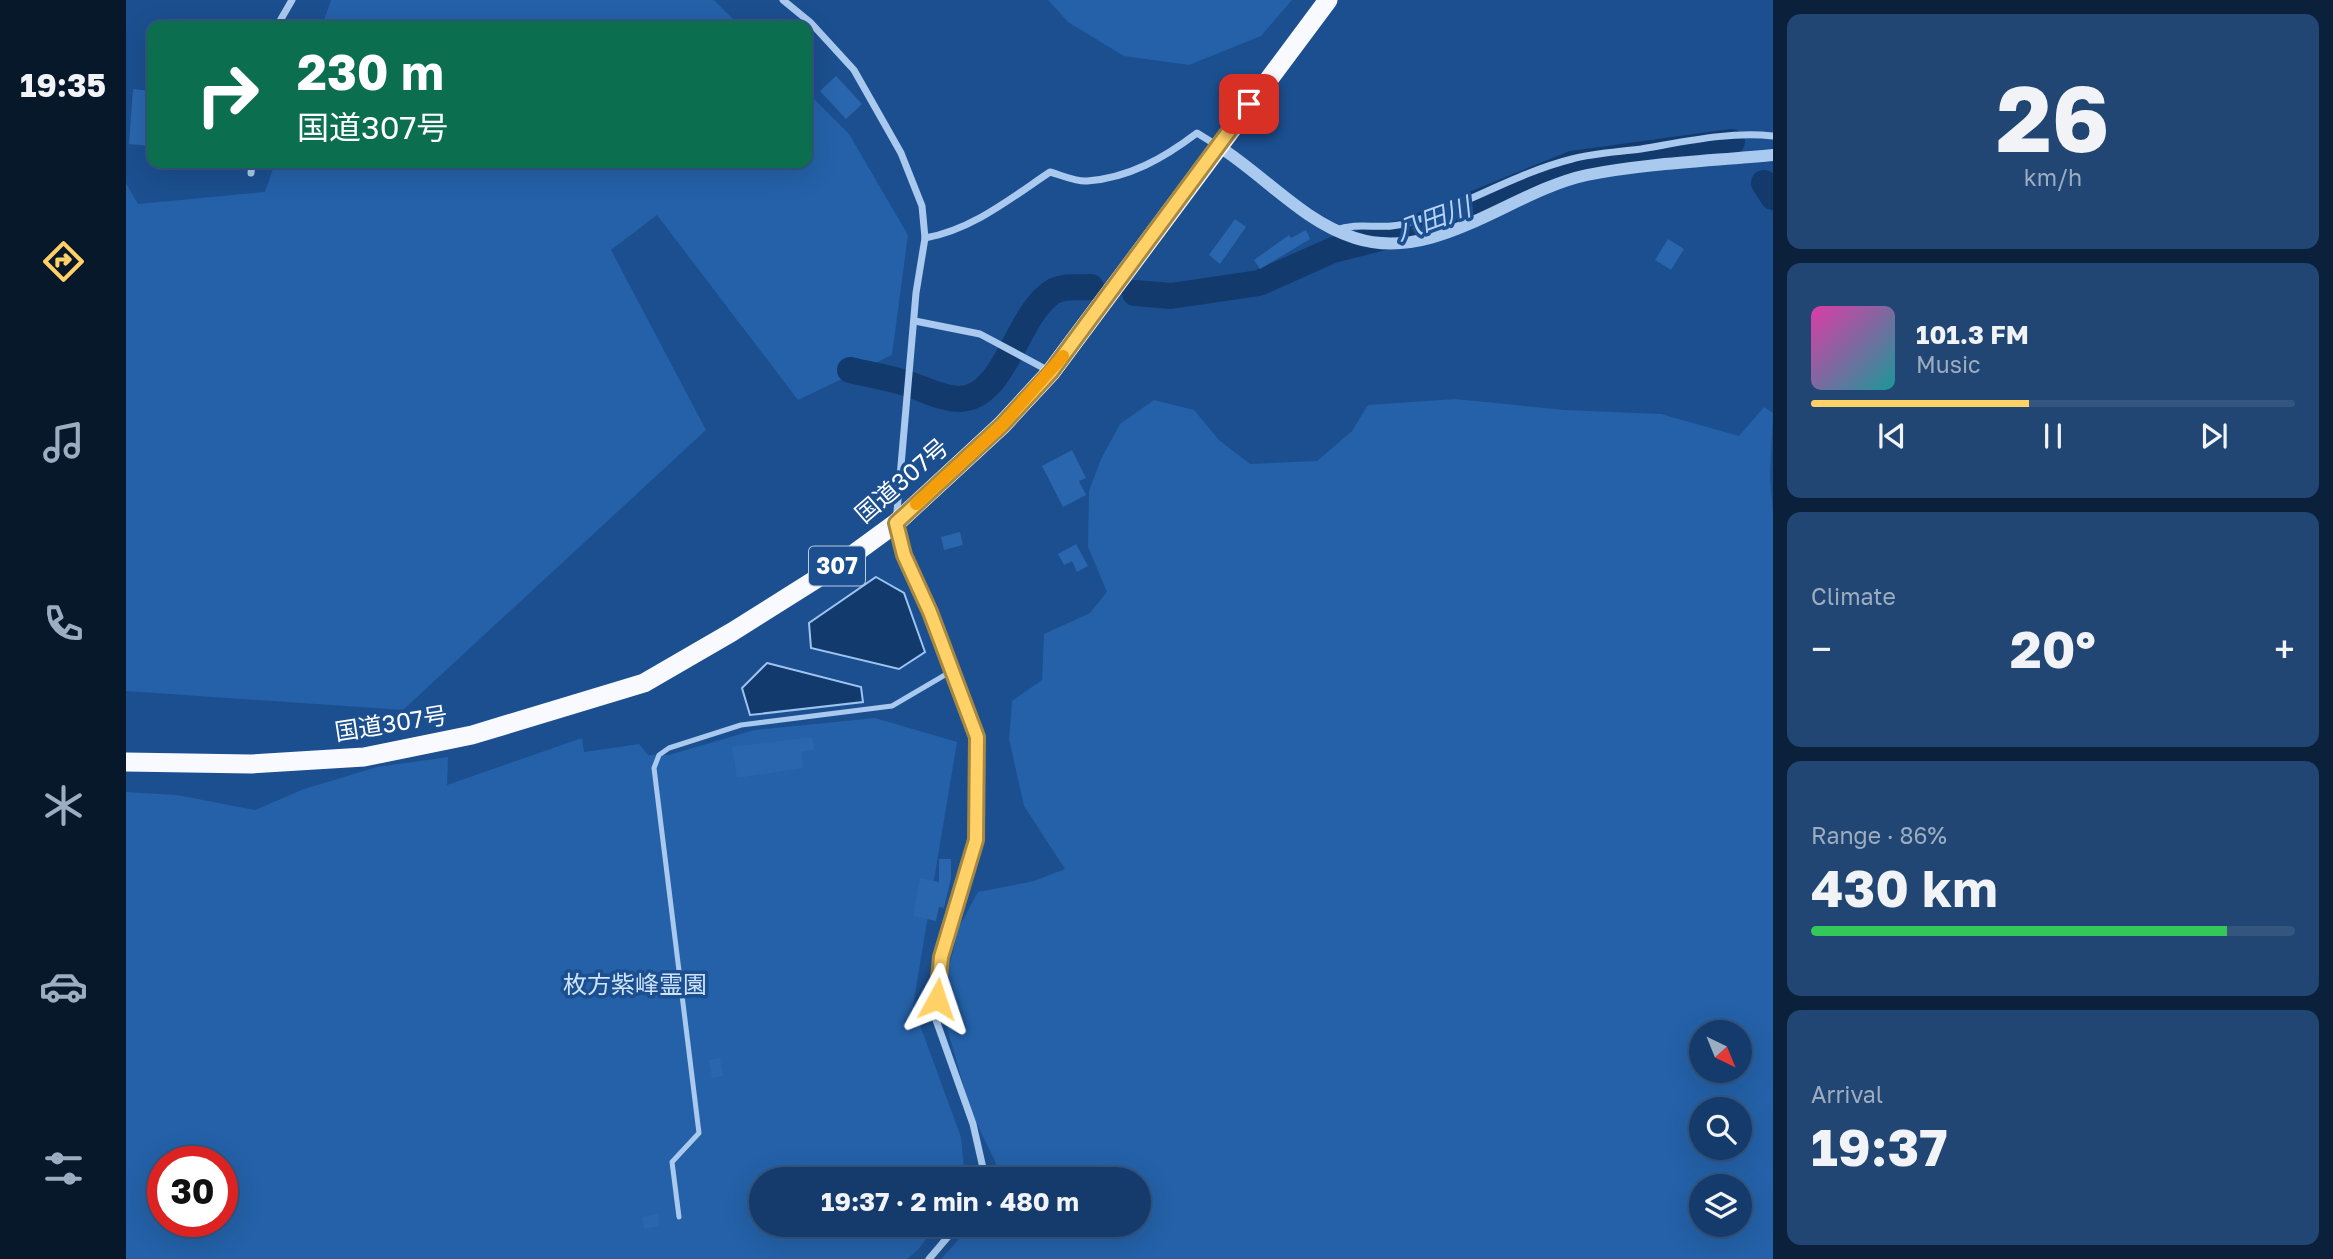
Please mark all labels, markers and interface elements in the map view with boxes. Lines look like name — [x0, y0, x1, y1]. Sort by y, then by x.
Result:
text: 230 m — [297, 42, 444, 101]
icon: right — [182, 49, 273, 140]
text: 26 — [1996, 63, 2110, 172]
text: 19:35 — [20, 66, 106, 104]
pin — [1219, 74, 1279, 134]
icon: arrive — [1230, 85, 1268, 123]
text: 国道307号 — [297, 108, 449, 146]
text: km/h — [2024, 163, 2082, 191]
water label: 八田川 — [1391, 190, 1478, 246]
icon: directions — [39, 237, 88, 286]
text: 101.3 FM — [1916, 319, 2029, 350]
text: Music — [1916, 350, 1981, 378]
icon: previous — [1873, 417, 1911, 455]
icon: pause — [2034, 417, 2072, 455]
icon: next — [2195, 417, 2233, 455]
icon: music — [39, 418, 88, 467]
street label: 国道307号 — [849, 432, 953, 528]
road number: 307 — [809, 546, 865, 586]
text: Climate — [1811, 582, 1896, 610]
icon: phone — [39, 599, 88, 648]
text: 20° — [2010, 617, 2096, 679]
text: − — [1811, 626, 1832, 671]
text: + — [2274, 626, 2295, 671]
street label: 国道307号 — [332, 699, 449, 746]
icon: climate — [39, 781, 88, 830]
text: Range · 86% — [1811, 821, 1947, 849]
text: 430 km — [1811, 856, 1998, 918]
icon: car — [39, 962, 88, 1011]
position arrow — [900, 962, 974, 1036]
park label: 枚方紫峰霊園 — [563, 969, 707, 998]
north arrow — [1689, 1020, 1752, 1083]
map controls — [1689, 1020, 1752, 1237]
text: Arrival — [1811, 1080, 1883, 1108]
button: search — [1689, 1097, 1752, 1160]
text: 19:37 — [1811, 1115, 1948, 1177]
icon: filters — [39, 1144, 88, 1193]
speed limit sign: 30 — [147, 1146, 238, 1237]
button: layers — [1689, 1174, 1752, 1237]
text: 19:37 · 2 min · 480 m — [821, 1186, 1079, 1217]

